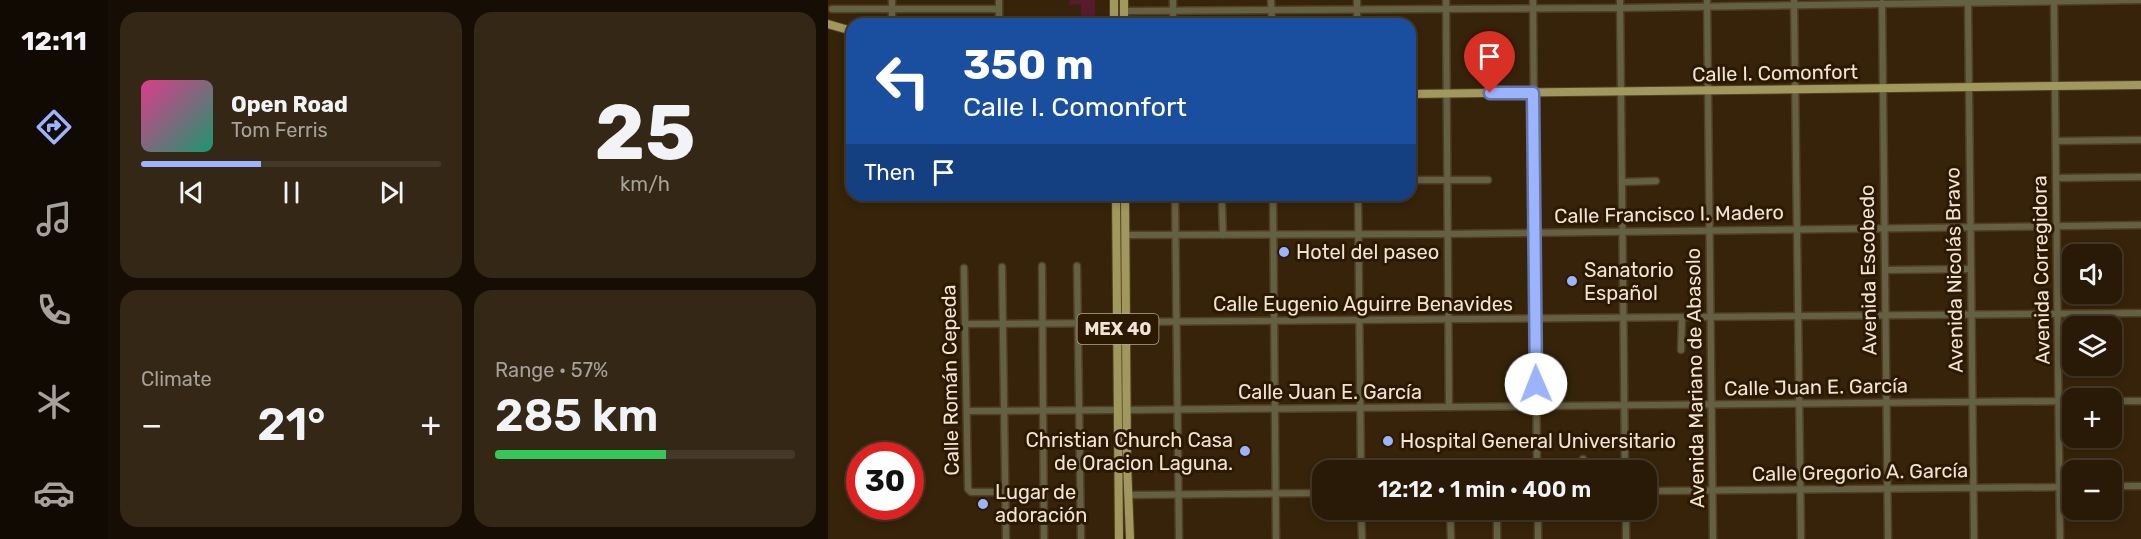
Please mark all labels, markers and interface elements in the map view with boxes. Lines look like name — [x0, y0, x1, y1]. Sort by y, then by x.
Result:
text: 12:11 — [21, 25, 87, 57]
pin — [1464, 31, 1515, 93]
text: 350 m — [963, 40, 1094, 90]
icon: arrive — [1473, 40, 1506, 73]
icon: left — [864, 42, 942, 120]
street label: Calle I. Comonfort — [1692, 60, 1858, 86]
text: 25 — [594, 86, 696, 179]
text: Open Road — [231, 91, 348, 118]
text: Calle I. Comonfort — [963, 91, 1187, 123]
icon: directions — [33, 106, 75, 148]
text: Tom Ferris — [231, 118, 328, 142]
icon: arrive — [927, 156, 960, 189]
text: Then — [864, 159, 915, 186]
street label: Avenida Nicolás Bravo — [1940, 167, 1968, 373]
text: km/h — [620, 172, 670, 196]
street label: Avenida Corregidora — [2027, 175, 2055, 365]
icon: previous — [175, 176, 208, 209]
icon: pause — [275, 176, 308, 209]
icon: next — [375, 176, 408, 209]
street label: Avenida Escobedo — [1855, 184, 1881, 356]
icon: music — [33, 198, 75, 240]
street label: Calle Francisco I. Madero — [1554, 200, 1784, 228]
place label: Hotel del paseo — [1296, 240, 1439, 264]
map controls — [2062, 244, 2122, 520]
button: sound — [2062, 244, 2122, 304]
marker: Hotel del paseo — [1277, 245, 1291, 259]
street label: Avenida Mariano de Abasolo — [1681, 248, 1709, 508]
place label: Sanatorio Español — [1584, 258, 1674, 305]
marker: Sanatorio Español — [1565, 274, 1579, 288]
street label: Calle Román Cepeda — [936, 284, 964, 476]
icon: phone — [33, 289, 75, 331]
street label: Calle Eugenio Aguirre Benavides — [1213, 292, 1513, 316]
road number: MEX 40 — [1078, 314, 1158, 344]
button: layers — [2062, 316, 2122, 376]
position arrow — [1504, 352, 1568, 416]
text: Range · 57% — [495, 358, 608, 382]
text: Climate — [141, 367, 212, 391]
street label: Calle Juan E. García — [1724, 373, 1908, 401]
street label: Calle Juan E. García — [1238, 380, 1422, 404]
icon: climate — [33, 381, 75, 423]
button: + — [2062, 388, 2122, 448]
text: 285 km — [495, 389, 658, 442]
text: 21° — [257, 398, 326, 451]
text: − — [141, 405, 162, 444]
text: + — [420, 405, 441, 444]
place label: Christian Church Casa de Oracion Laguna. — [1025, 428, 1233, 475]
place label: Hospital General Universitario — [1400, 429, 1676, 453]
marker: Hospital General Universitario — [1381, 434, 1395, 448]
speed limit sign: 30 — [846, 442, 924, 520]
marker: Christian Church Casa de Oracion Laguna. — [1238, 444, 1252, 458]
street label: Calle Gregorio A. García — [1752, 458, 1968, 486]
button: − — [2062, 460, 2122, 520]
icon: car — [33, 472, 75, 514]
text: 12:12 · 1 min · 400 m — [1378, 476, 1591, 503]
place label: Lugar de adoración — [995, 480, 1087, 527]
marker: Lugar de adoración — [976, 497, 990, 511]

